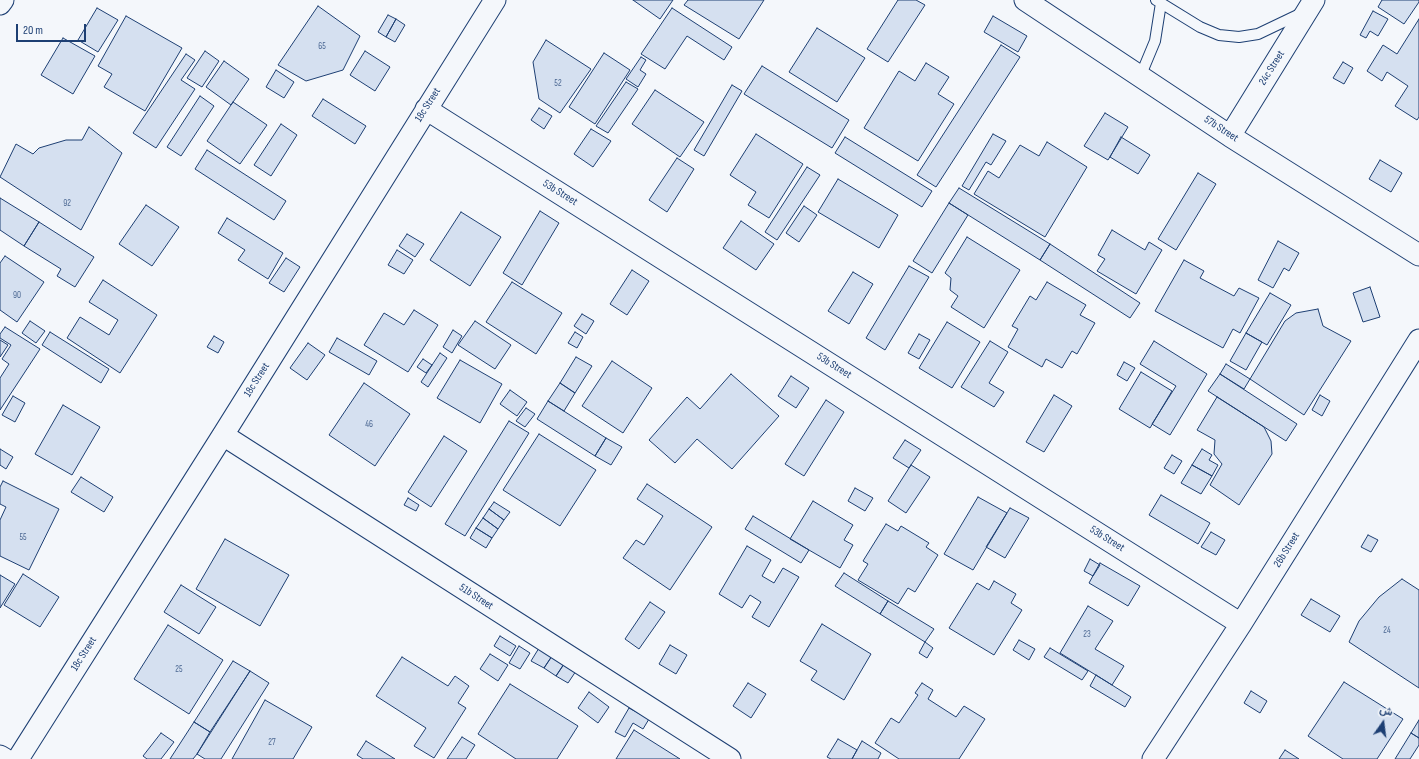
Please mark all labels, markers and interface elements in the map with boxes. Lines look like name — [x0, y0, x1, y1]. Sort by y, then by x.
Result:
scale bar — [18, 16, 88, 42]
text: 20 m — [23, 23, 43, 38]
house number: 65 — [318, 42, 326, 52]
street label: 24c Street — [1256, 48, 1288, 88]
house number: 52 — [554, 79, 562, 89]
street label: 18c Street — [412, 85, 444, 125]
street label: 57b Street — [1201, 113, 1241, 145]
street label: 53b Street — [540, 177, 580, 209]
house number: 92 — [63, 199, 71, 209]
house number: 90 — [13, 291, 21, 301]
street label: 53b Street — [814, 350, 854, 382]
street label: 18c Street — [241, 360, 273, 400]
house number: 46 — [365, 420, 373, 430]
street label: 53b Street — [1087, 523, 1127, 555]
street label: 26b Street — [1271, 530, 1303, 570]
house number: 55 — [19, 533, 27, 543]
street label: 51b Street — [456, 581, 496, 613]
house number: 24 — [1383, 626, 1391, 636]
house number: 23 — [1083, 630, 1091, 640]
street label: 18c Street — [68, 634, 100, 674]
house number: 25 — [175, 665, 183, 675]
north arrow — [1363, 703, 1403, 743]
text: ش — [1378, 703, 1394, 719]
house number: 27 — [268, 738, 276, 748]

